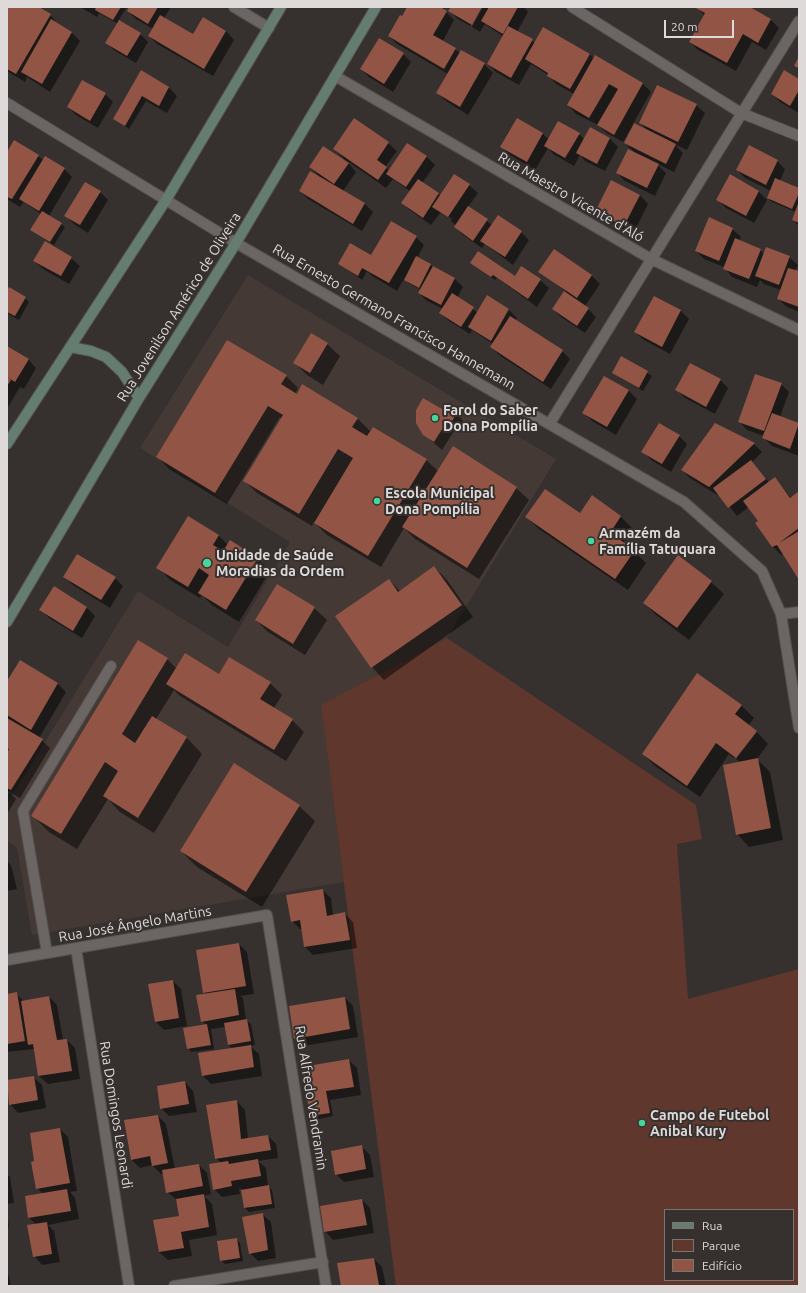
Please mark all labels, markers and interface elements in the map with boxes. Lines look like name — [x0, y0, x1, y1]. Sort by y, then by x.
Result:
scale bar — [666, 12, 736, 38]
text: 20 m — [671, 20, 698, 33]
street label: Rua Maestro Vicente d'Aló — [495, 148, 647, 246]
street label: Rua Jovenilson Américo de Oliveira — [114, 209, 244, 405]
street label: Rua Ernesto Germano Francisco Hannemann — [270, 240, 518, 394]
place label: Farol do Saber Dona Pompília — [443, 402, 538, 434]
marker: Farol do Saber Dona Pompília — [430, 413, 440, 423]
place label: Escola Municipal Dona Pompília — [385, 485, 494, 518]
marker: Escola Municipal Dona Pompília — [372, 496, 382, 506]
place label: Armazém da Família Tatuquara — [599, 525, 716, 558]
marker: Armazém da Família Tatuquara — [586, 536, 596, 546]
place label: Unidade de Saúde Moradias da Ordem — [216, 547, 344, 580]
marker: Unidade de Saúde Moradias da Ordem — [201, 557, 213, 569]
street label: Rua José Ângelo Martins — [57, 902, 213, 946]
street label: Rua Alfredo Vendramin — [291, 1025, 331, 1171]
street label: Rua Domingos Leonardi — [96, 1040, 136, 1190]
place label: Campo de Futebol Anibal Kury — [650, 1107, 769, 1140]
marker: Campo de Futebol Anibal Kury — [637, 1118, 647, 1128]
legend — [664, 1209, 794, 1281]
text: Rua — [702, 1219, 723, 1232]
text: Parque — [702, 1239, 740, 1252]
text: Edifício — [702, 1259, 742, 1272]

